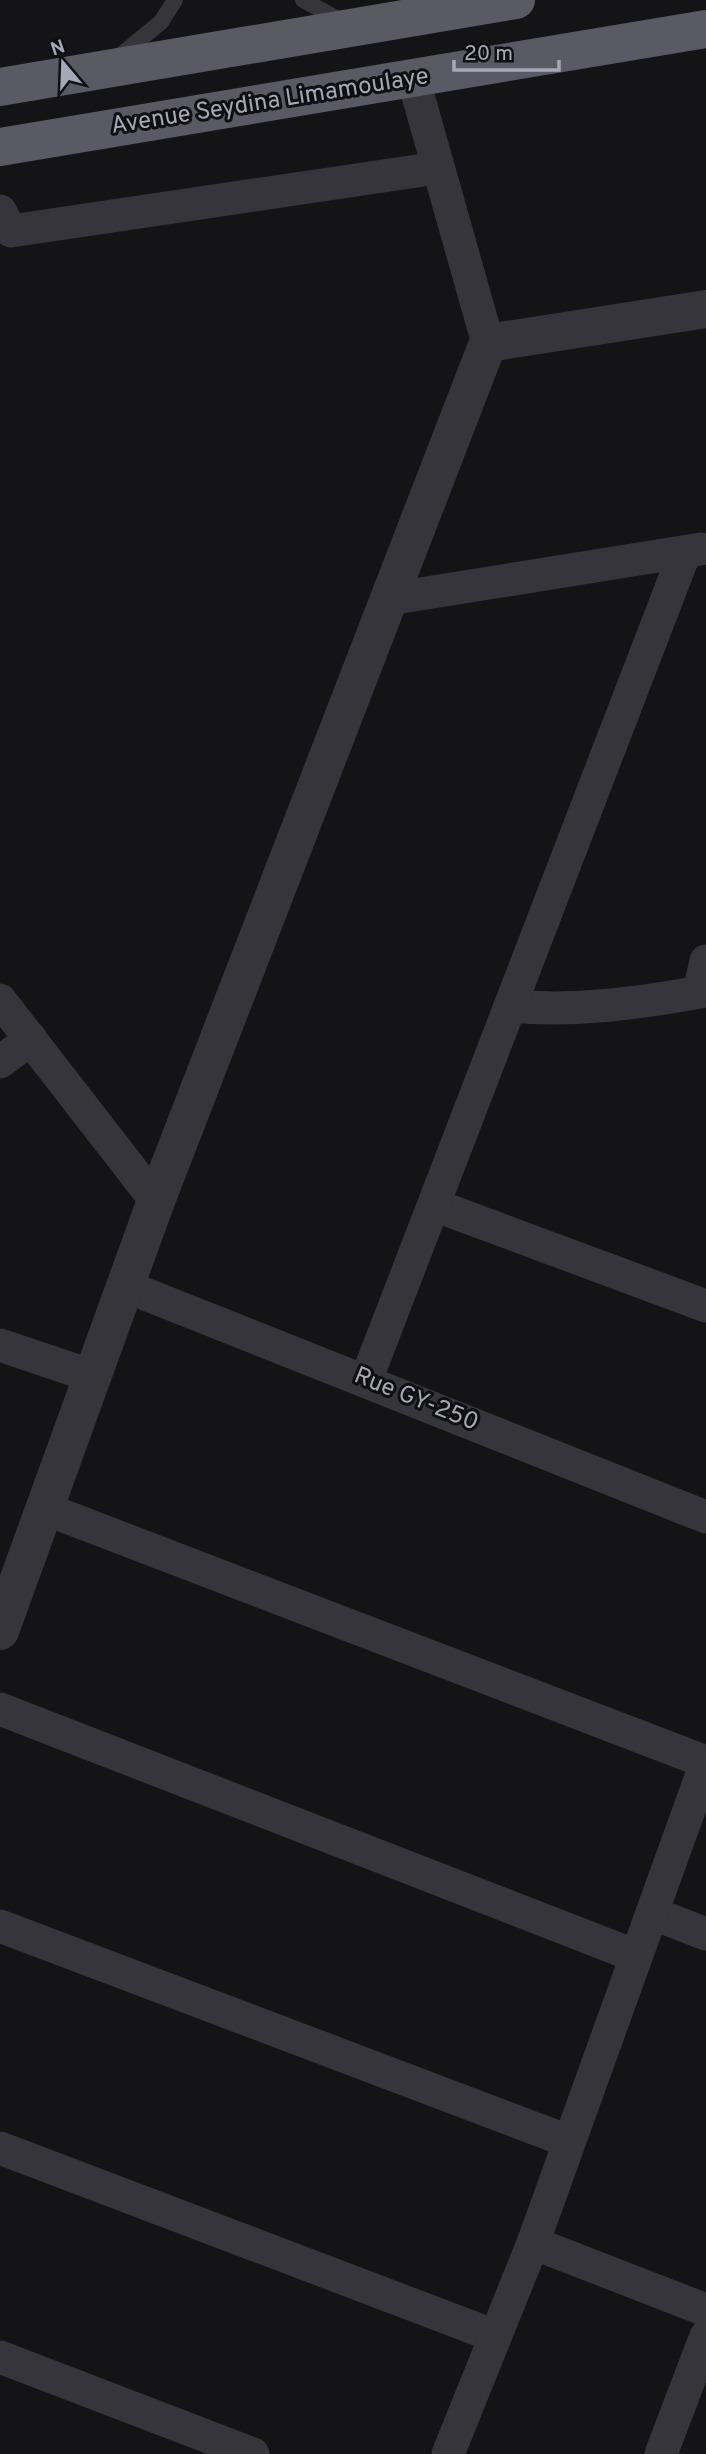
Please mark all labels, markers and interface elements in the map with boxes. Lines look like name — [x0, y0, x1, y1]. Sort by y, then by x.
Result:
north arrow — [28, 28, 98, 98]
scale bar — [454, 28, 559, 72]
text: N — [48, 35, 68, 62]
text: 20 m — [464, 41, 513, 68]
street label: Avenue Seydina Limamoulaye — [109, 62, 431, 142]
street label: Rue GY-250 — [349, 1361, 483, 1439]

